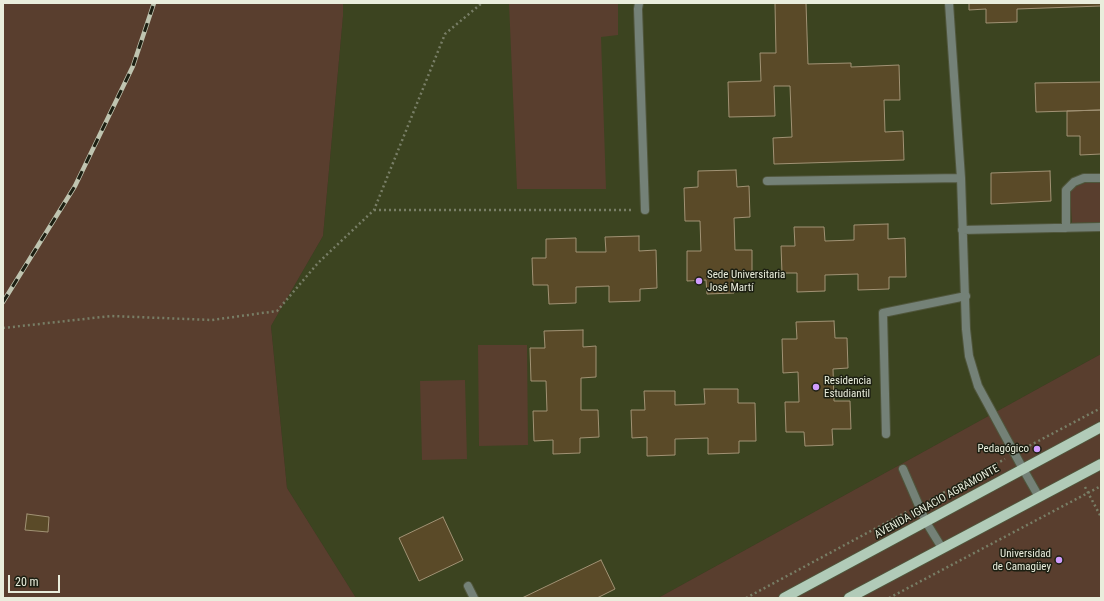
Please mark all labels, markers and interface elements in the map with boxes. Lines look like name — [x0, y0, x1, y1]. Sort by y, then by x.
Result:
place label: Sede Universitaria José Martí — [707, 268, 785, 294]
marker: Sede Universitaria José Martí — [694, 276, 704, 286]
place label: Residencia Estudiantil — [824, 374, 871, 400]
marker: Residencia Estudiantil — [811, 382, 821, 392]
place label: Pedagógico — [978, 442, 1029, 456]
marker: Pedagógico — [1032, 444, 1042, 454]
street label: AVENIDA IGNACIO AGRAMONTE — [872, 462, 1002, 542]
place label: Universidad de Camagüey — [992, 547, 1051, 573]
marker: Universidad de Camagüey — [1054, 555, 1064, 565]
scale bar — [10, 567, 62, 593]
text: 20 m — [15, 575, 39, 589]

